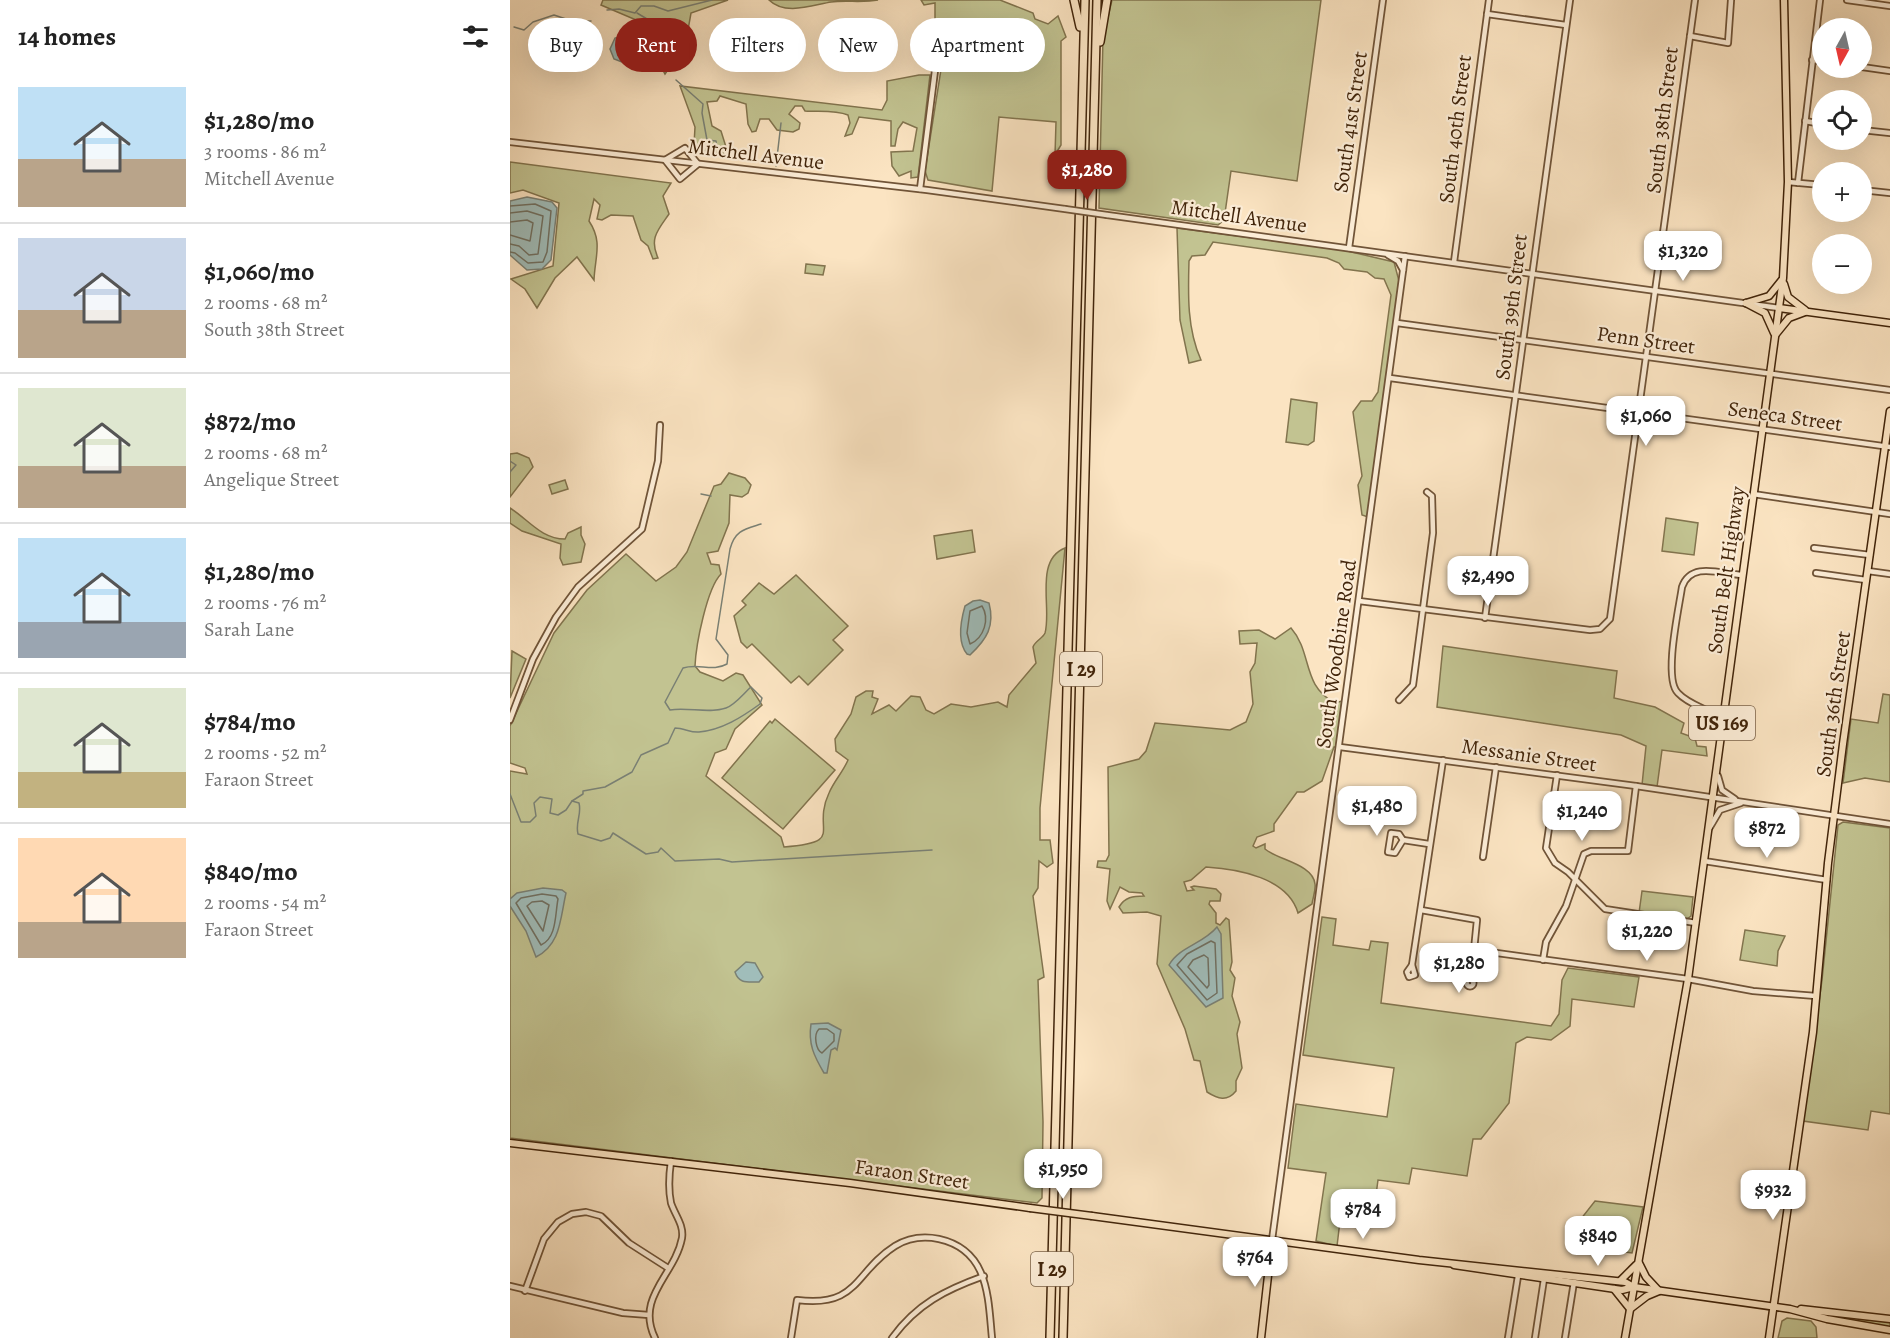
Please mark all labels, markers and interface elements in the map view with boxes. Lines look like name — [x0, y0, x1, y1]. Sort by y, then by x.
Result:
chip: Buy — [528, 18, 603, 72]
chip: Rent — [615, 18, 697, 72]
chip: Filters — [709, 18, 806, 72]
chip: New — [818, 18, 898, 72]
chip: Apartment — [910, 18, 1045, 72]
north arrow — [1812, 18, 1872, 78]
map controls — [1812, 18, 1872, 294]
text: 14 homes — [18, 19, 116, 54]
icon: filters — [459, 20, 492, 53]
street label: South 38th Street — [1639, 45, 1685, 195]
street label: South 41st Street — [1326, 49, 1374, 195]
street label: South 40th Street — [1432, 53, 1478, 205]
button: locate — [1812, 90, 1872, 150]
text: $1,280/mo — [204, 103, 314, 138]
icon: home — [66, 111, 138, 183]
street label: Mitchell Avenue — [686, 132, 826, 176]
text: 3 rooms · 86 m² — [204, 138, 326, 165]
pin: $1,280 — [1038, 150, 1136, 201]
text: $1,280 — [1061, 156, 1113, 183]
button: + — [1812, 162, 1872, 222]
text: Mitchell Avenue — [204, 165, 334, 192]
street label: Mitchell Avenue — [1169, 193, 1309, 239]
pin: $1,320 — [1634, 231, 1732, 282]
street label: South 39th Street — [1488, 232, 1534, 382]
button: − — [1812, 234, 1872, 294]
text: $1,320 — [1658, 237, 1708, 264]
text: $1,060/mo — [204, 254, 314, 289]
icon: home — [66, 262, 138, 334]
text: 2 rooms · 68 m² — [204, 289, 328, 316]
text: South 38th Street — [204, 316, 345, 343]
street label: Penn Street — [1595, 319, 1697, 361]
street label: Seneca Street — [1726, 394, 1844, 438]
pin: $1,060 — [1597, 396, 1695, 447]
text: $1,060 — [1620, 402, 1672, 429]
text: $872/mo — [204, 404, 296, 439]
icon: home — [66, 412, 138, 484]
text: 2 rooms · 68 m² — [204, 439, 328, 466]
text: Angelique Street — [204, 466, 339, 493]
street label: South Belt Highway — [1700, 484, 1752, 656]
text: $1,280/mo — [204, 554, 314, 589]
pin: $2,490 — [1439, 556, 1537, 607]
street label: South Woodbine Road — [1309, 557, 1363, 750]
icon: home — [66, 562, 138, 634]
text: $2,490 — [1461, 562, 1515, 589]
text: 2 rooms · 76 m² — [204, 589, 326, 616]
text: Sarah Lane — [204, 616, 294, 643]
street label: South 36th Street — [1809, 629, 1857, 779]
road number: I 29 — [1060, 652, 1102, 686]
text: $784/mo — [204, 704, 296, 739]
road number: US 169 — [1689, 706, 1755, 740]
icon: home — [66, 712, 138, 784]
street label: Messanie Street — [1460, 732, 1598, 778]
text: 2 rooms · 52 m² — [204, 739, 327, 766]
text: Faraon Street — [204, 766, 314, 793]
pin: $1,480 — [1328, 786, 1426, 837]
pin: $1,240 — [1533, 791, 1631, 842]
text: $1,480 — [1352, 792, 1402, 819]
text: $1,240 — [1557, 797, 1607, 824]
pin: $872 — [1731, 808, 1803, 859]
text: $872 — [1748, 814, 1786, 841]
text: $840/mo — [204, 854, 298, 889]
icon: home — [66, 862, 138, 934]
text: 2 rooms · 54 m² — [204, 889, 326, 916]
pin: $1,220 — [1598, 911, 1696, 962]
text: Faraon Street — [204, 916, 314, 943]
text: $1,220 — [1621, 917, 1673, 944]
pin: $1,280 — [1410, 943, 1508, 994]
text: $1,280 — [1433, 949, 1485, 976]
pin: $1,950 — [1014, 1149, 1112, 1200]
street label: Faraon Street — [853, 1152, 971, 1196]
text: $1,950 — [1038, 1155, 1088, 1182]
pin: $932 — [1737, 1170, 1809, 1221]
text: $932 — [1755, 1176, 1791, 1203]
pin: $784 — [1327, 1189, 1399, 1240]
text: $784 — [1345, 1195, 1381, 1222]
pin: $840 — [1562, 1216, 1634, 1267]
text: $840 — [1579, 1222, 1617, 1249]
pin: $764 — [1219, 1237, 1291, 1288]
text: $764 — [1237, 1243, 1273, 1270]
road number: I 29 — [1031, 1252, 1073, 1286]

